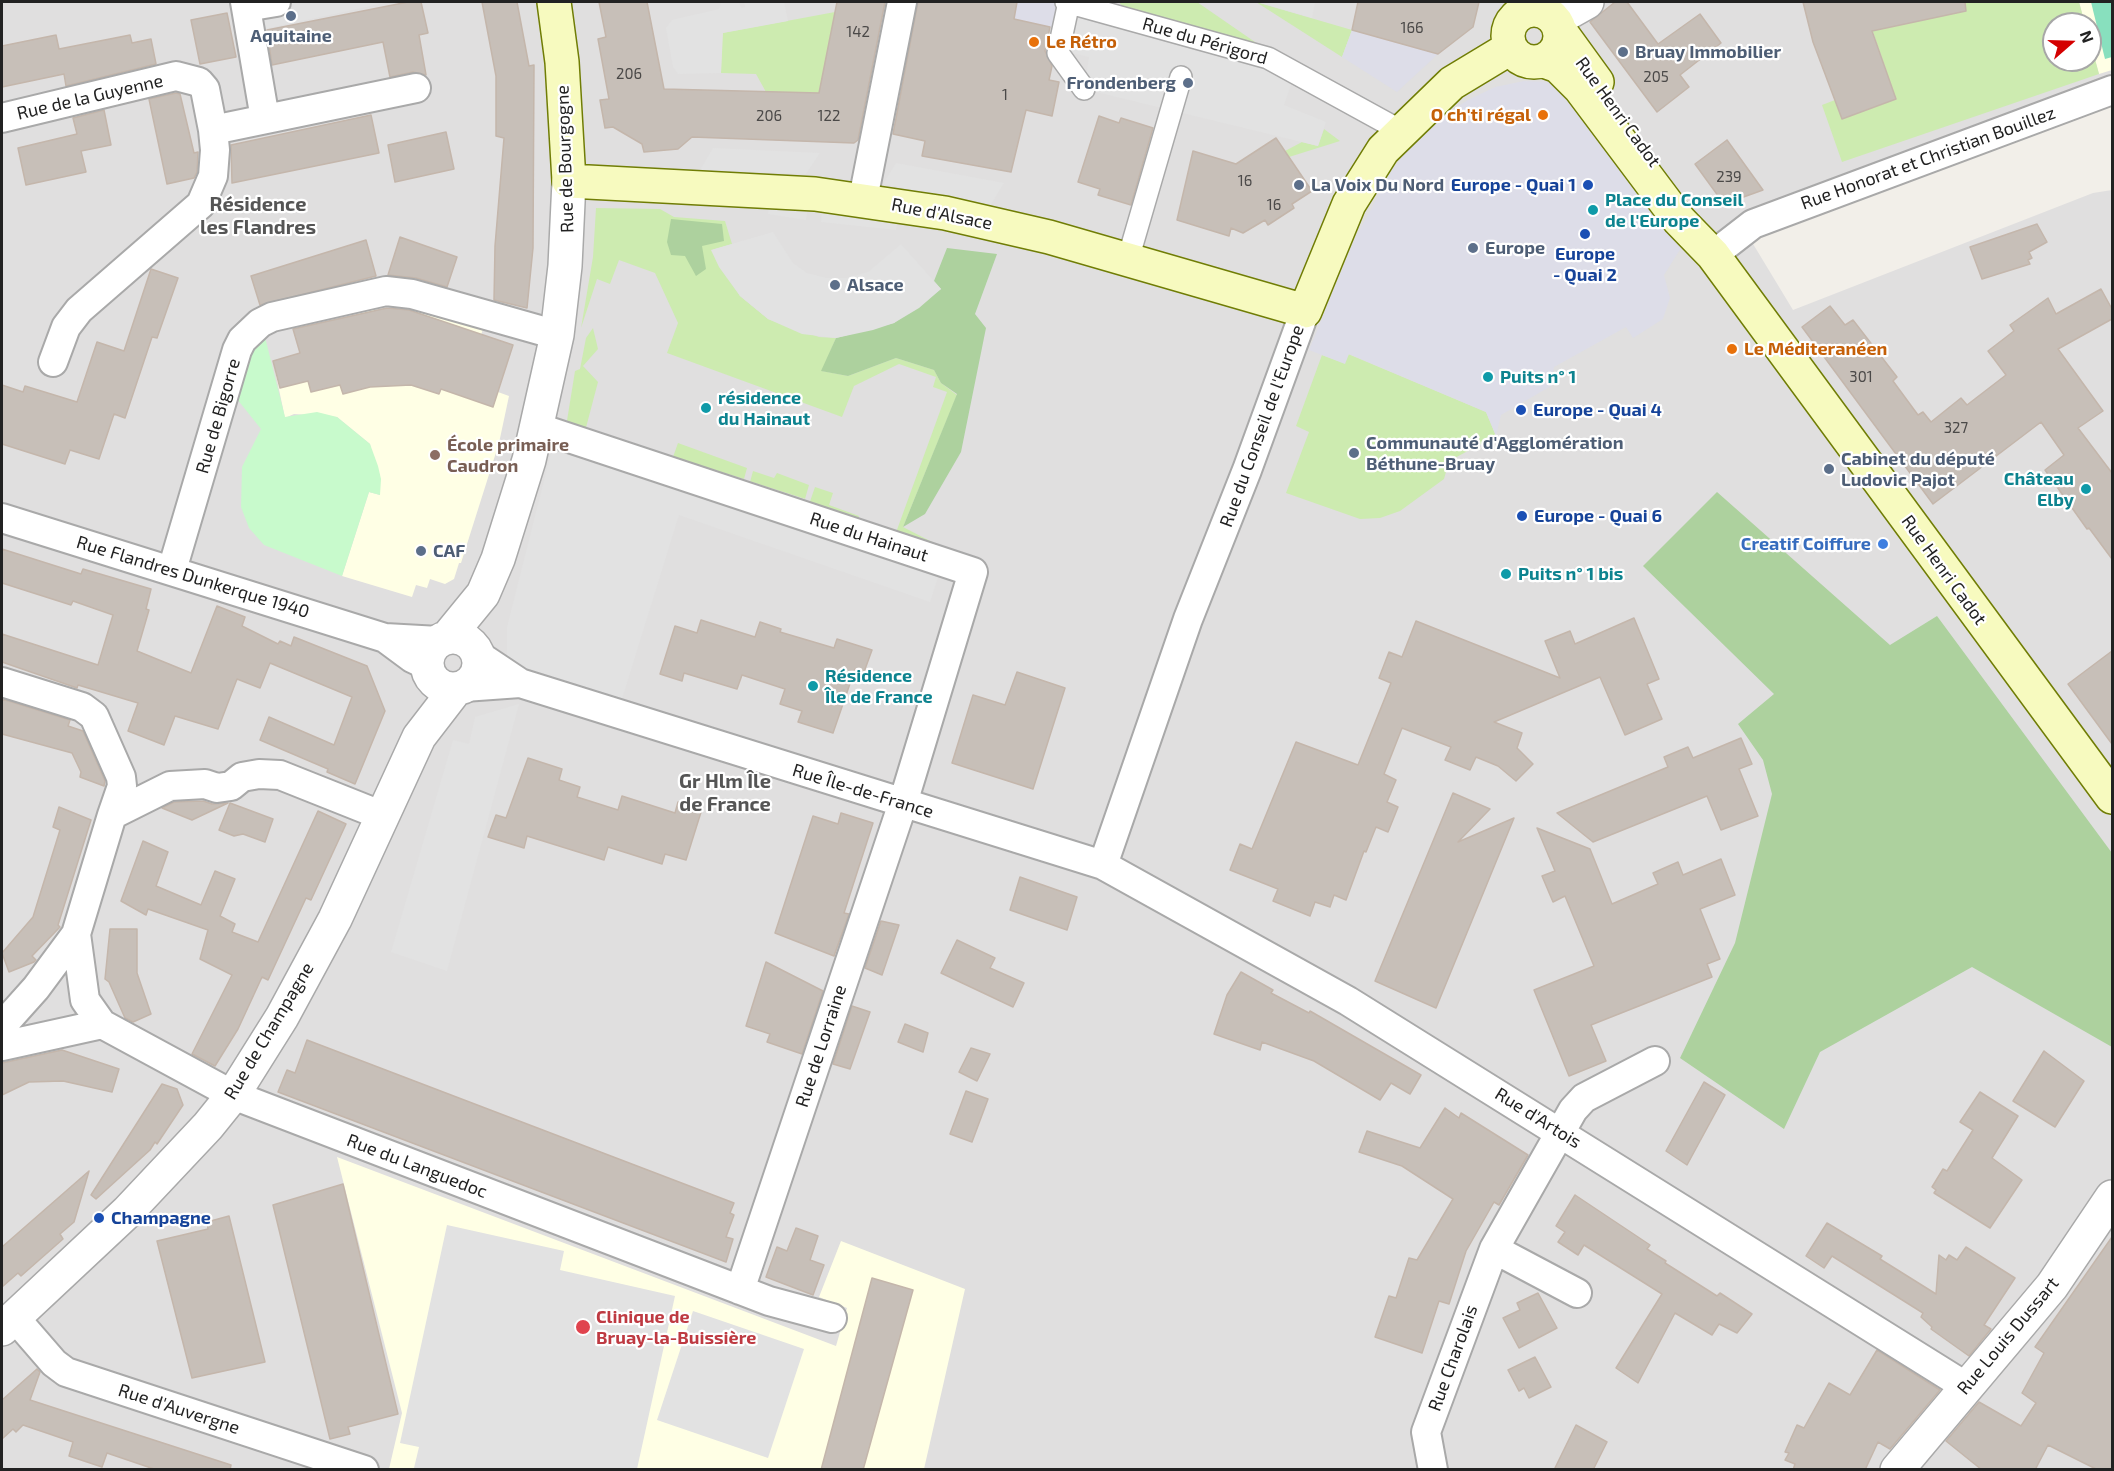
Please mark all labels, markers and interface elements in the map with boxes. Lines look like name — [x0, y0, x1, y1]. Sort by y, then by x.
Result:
marker: Aquitaine — [284, 9, 298, 23]
north arrow — [2042, 12, 2102, 72]
street label: Rue du Périgord — [1140, 13, 1270, 69]
house number: 166 — [1400, 19, 1424, 37]
house number: 142 — [846, 23, 870, 41]
place label: Aquitaine — [250, 25, 332, 47]
text: N — [2077, 28, 2098, 45]
place label: Le Rétro — [1046, 31, 1117, 53]
marker: Le Rétro — [1027, 35, 1041, 49]
place label: Bruay Immobilier — [1635, 41, 1781, 63]
marker: Bruay Immobilier — [1616, 45, 1630, 59]
street label: Rue Henri Cadot — [1571, 53, 1665, 171]
house number: 206 — [616, 65, 642, 83]
house number: 205 — [1643, 68, 1669, 86]
street label: Rue de la Guyenne — [15, 70, 165, 124]
place label: Frondenberg — [1067, 72, 1176, 94]
marker: Frondenberg — [1181, 76, 1195, 90]
street label: Rue de Bourgogne — [552, 85, 578, 233]
house number: 1 — [1002, 86, 1008, 104]
street label: Rue Honorat et Christian Bouillez — [1798, 102, 2058, 214]
place label: O ch'ti régal — [1431, 104, 1531, 126]
house number: 206 — [756, 107, 782, 125]
house number: 122 — [818, 107, 840, 125]
marker: O ch'ti régal — [1536, 108, 1550, 122]
house number: 239 — [1716, 168, 1742, 186]
house number: 16 — [1238, 172, 1252, 190]
place label: La Voix Du Nord — [1311, 174, 1444, 196]
place label: Europe - Quai 1 — [1451, 174, 1576, 196]
marker: La Voix Du Nord — [1292, 178, 1306, 192]
marker: Europe - Quai 1 — [1581, 178, 1595, 192]
place label: Place du Conseil de l'Europe — [1605, 189, 1743, 232]
district label: Résidence les Flandres — [200, 192, 316, 239]
street label: Rue d'Alsace — [890, 194, 994, 234]
house number: 16 — [1267, 196, 1281, 214]
marker: Place du Conseil de l'Europe — [1586, 203, 1600, 217]
marker: Europe - Quai 2 — [1578, 227, 1592, 241]
place label: Europe — [1485, 237, 1545, 259]
marker: Europe — [1466, 241, 1480, 255]
place label: Europe - Quai 2 — [1553, 243, 1617, 286]
place label: Alsace — [847, 274, 904, 296]
marker: Alsace — [828, 278, 842, 292]
street label: Rue du Conseil de l'Europe — [1215, 322, 1309, 530]
place label: Le Méditeranéen — [1744, 338, 1887, 360]
marker: Le Méditeranéen — [1725, 342, 1739, 356]
street label: Rue de Bigorre — [191, 356, 245, 476]
place label: Puits n° 1 — [1500, 366, 1576, 388]
house number: 301 — [1849, 368, 1873, 386]
marker: Puits n° 1 — [1481, 370, 1495, 384]
place label: résidence du Hainaut — [718, 387, 810, 430]
place label: Europe - Quai 4 — [1533, 399, 1662, 421]
marker: résidence du Hainaut — [699, 401, 713, 415]
marker: Europe - Quai 4 — [1514, 403, 1528, 417]
house number: 327 — [1944, 419, 1968, 437]
place label: Communauté d'Agglomération Béthune-Bruay — [1366, 432, 1624, 474]
place label: École primaire Caudron — [447, 434, 569, 476]
marker: Communauté d'Agglomération Béthune-Bruay — [1347, 446, 1361, 460]
marker: École primaire Caudron — [428, 448, 442, 462]
place label: Cabinet du député Ludovic Pajot — [1841, 448, 1995, 490]
marker: Cabinet du député Ludovic Pajot — [1822, 462, 1836, 476]
place label: Château Elby — [2004, 468, 2074, 510]
marker: Château Elby — [2079, 482, 2093, 496]
place label: Europe - Quai 6 — [1534, 505, 1662, 527]
street label: Rue du Hainaut — [807, 508, 931, 566]
marker: Europe - Quai 6 — [1515, 509, 1529, 523]
street label: Rue Henri Cadot — [1897, 511, 1991, 629]
street label: Rue Flandres Dunkerque 1940 — [74, 531, 312, 623]
place label: Creatif Coiffure — [1741, 533, 1871, 555]
marker: Creatif Coiffure — [1876, 537, 1890, 551]
place label: CAF — [433, 540, 465, 562]
marker: CAF — [414, 544, 428, 558]
place label: Puits n° 1 bis — [1518, 563, 1623, 585]
marker: Puits n° 1 bis — [1499, 567, 1513, 581]
place label: Résidence Île de France — [825, 665, 933, 708]
marker: Résidence Île de France — [806, 679, 820, 693]
street label: Rue Île-de-France — [790, 759, 936, 823]
district label: Gr Hlm Île de France — [679, 769, 771, 816]
street label: Rue de Champagne — [220, 959, 318, 1103]
street label: Rue de Lorraine — [791, 982, 851, 1110]
street label: Rue d'Artois — [1491, 1083, 1585, 1153]
street label: Rue du Languedoc — [344, 1129, 490, 1203]
place label: Champagne — [111, 1207, 211, 1229]
marker: Champagne — [92, 1211, 106, 1225]
street label: Rue Louis Dussart — [1953, 1273, 2063, 1399]
street label: Rue Charolais — [1424, 1302, 1482, 1414]
place label: Clinique de Bruay-la-Buissière — [596, 1306, 756, 1348]
marker: Clinique de Bruay-la-Buissière — [574, 1318, 592, 1336]
street label: Rue d'Auvergne — [116, 1379, 242, 1439]

